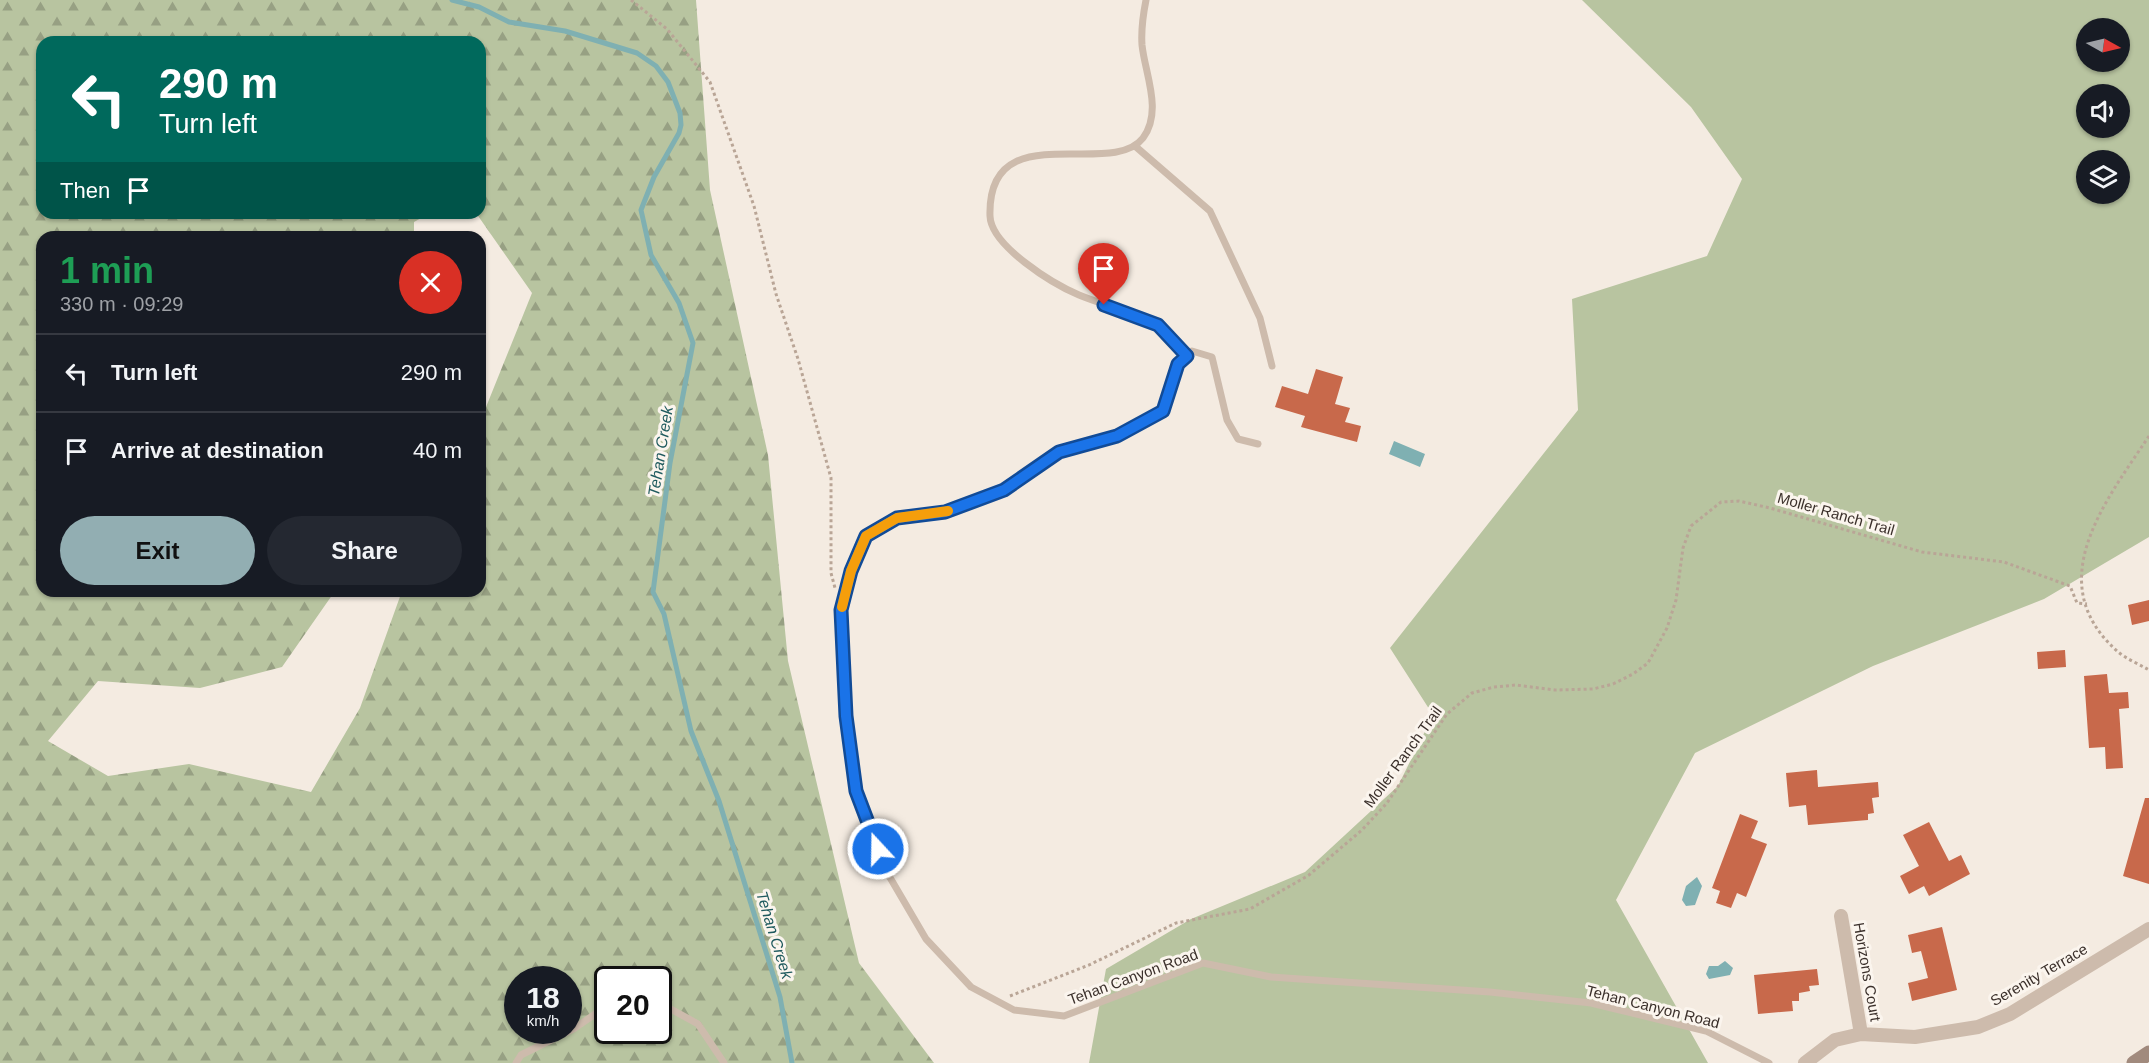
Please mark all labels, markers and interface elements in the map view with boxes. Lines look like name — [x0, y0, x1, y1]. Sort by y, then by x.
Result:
north arrow — [2076, 18, 2130, 72]
map controls — [2076, 18, 2130, 204]
icon: left — [60, 60, 138, 138]
text: 290 m — [159, 60, 278, 107]
button: sound — [2076, 84, 2130, 138]
text: Turn left — [159, 109, 257, 139]
button: layers — [2076, 150, 2130, 204]
icon: arrive — [122, 174, 155, 207]
text: Then — [60, 178, 110, 203]
pin — [1078, 243, 1129, 305]
text: 1 min — [60, 250, 154, 291]
button: close — [399, 251, 462, 314]
icon: arrive — [1087, 252, 1120, 285]
text: 330 m · 09:29 — [60, 293, 183, 315]
icon: left — [60, 357, 93, 390]
text: Turn left — [111, 360, 197, 385]
text: 290 m — [401, 360, 462, 385]
water label: Tehan Creek — [645, 404, 676, 497]
icon: arrive — [60, 435, 93, 468]
text: Arrive at destination — [111, 438, 324, 463]
text: 40 m — [413, 438, 462, 463]
street label: Moller Ranch Trail — [1776, 489, 1897, 538]
button: Exit — [60, 516, 255, 585]
button: Share — [267, 516, 462, 585]
street label: Moller Ranch Trail — [1360, 703, 1445, 811]
position arrow — [846, 817, 910, 881]
water label: Tehan Creek — [753, 889, 796, 982]
street label: Horizons Court — [1850, 921, 1885, 1023]
street label: Serenity Terrace — [1987, 940, 2090, 1009]
street label: Tehan Canyon Road — [1066, 945, 1200, 1008]
speed limit sign: 20 — [594, 966, 672, 1044]
text: 18 — [526, 981, 560, 1014]
street label: Tehan Canyon Road — [1585, 982, 1722, 1031]
text: km/h — [527, 1012, 559, 1029]

